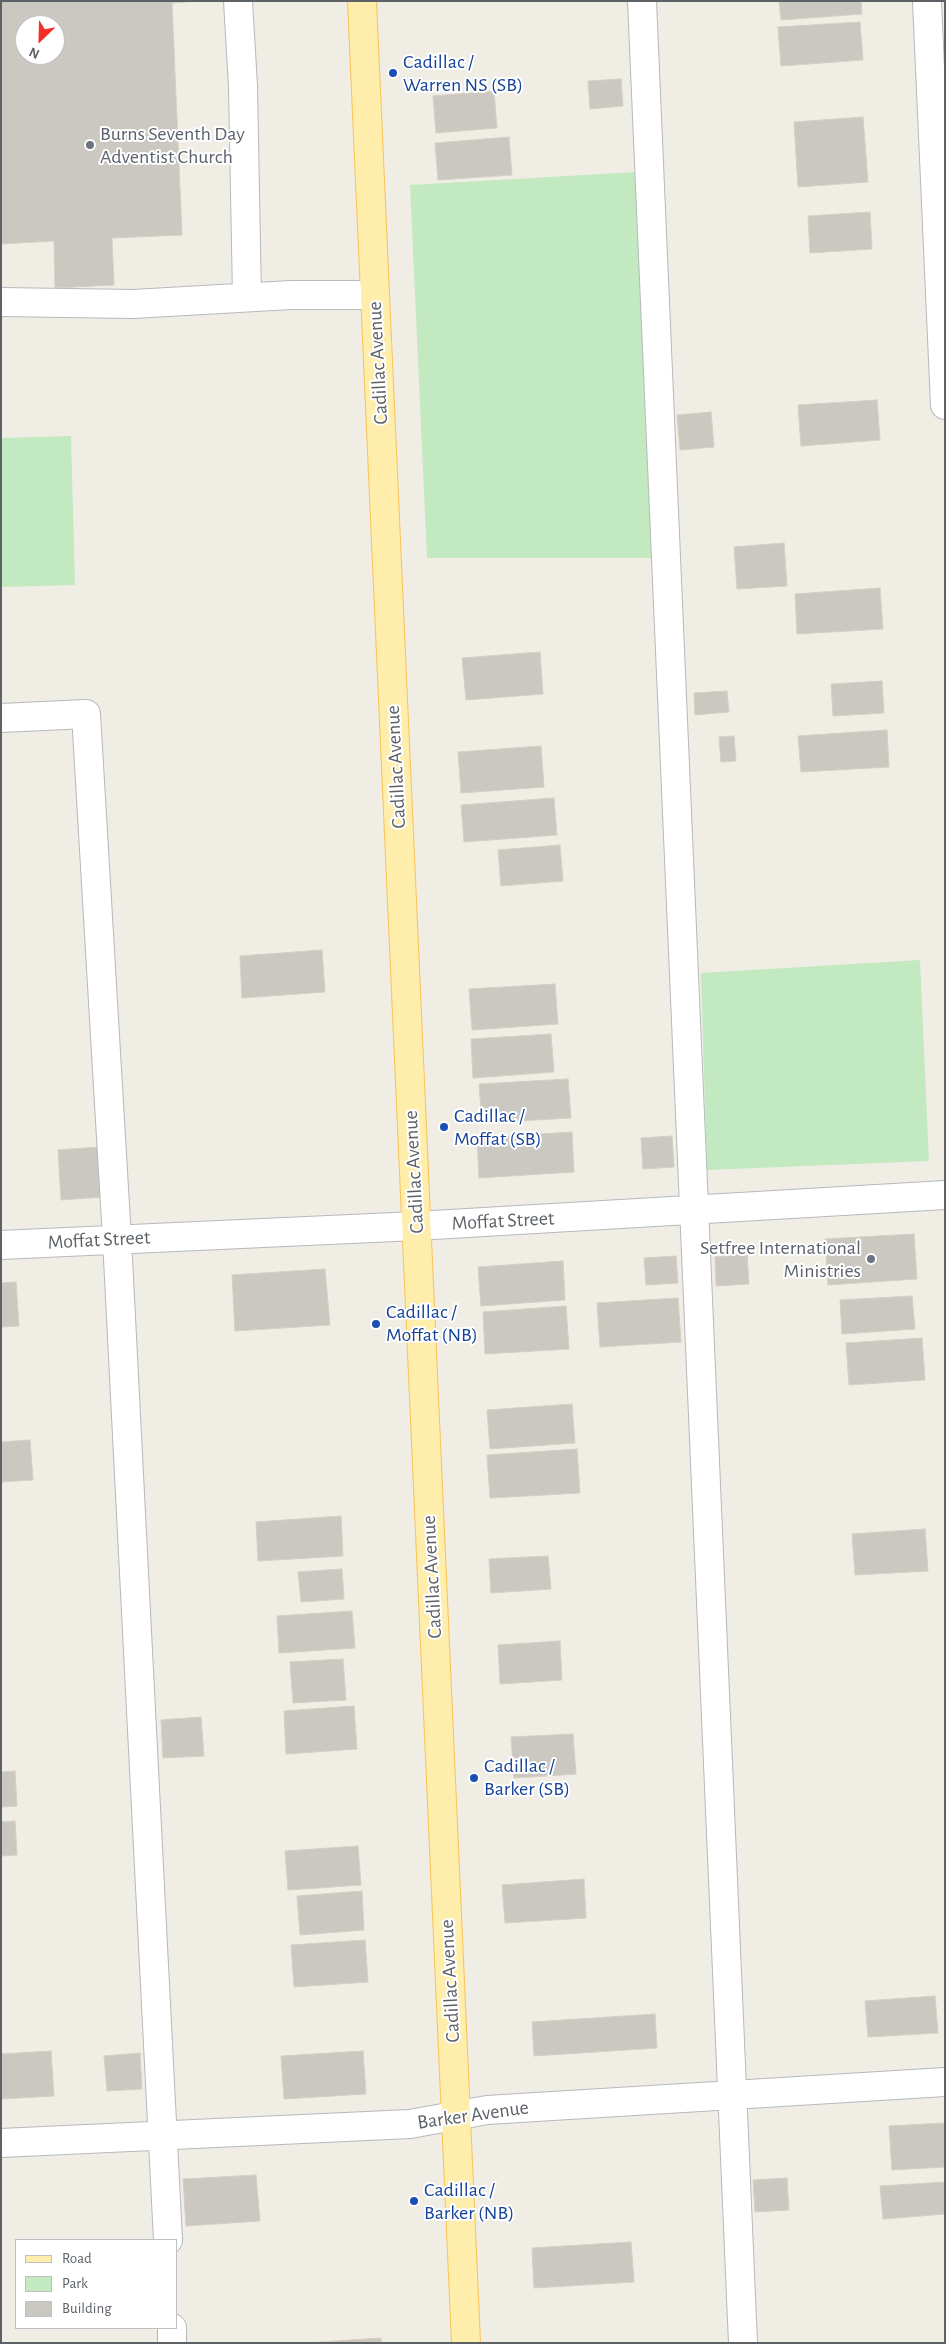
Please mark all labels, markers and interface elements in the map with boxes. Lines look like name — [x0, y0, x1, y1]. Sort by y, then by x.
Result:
north arrow — [15, 15, 65, 65]
text: N — [27, 44, 42, 61]
place label: Cadillac / Warren NS (SB) — [403, 50, 523, 97]
marker: Cadillac / Warren NS (SB) — [387, 67, 399, 79]
place label: Burns Seventh Day Adventist Church — [100, 122, 245, 169]
marker: Burns Seventh Day Adventist Church — [84, 139, 96, 151]
street label: Cadillac Avenue — [363, 301, 393, 425]
street label: Cadillac Avenue — [381, 705, 411, 829]
place label: Cadillac / Moffat (SB) — [454, 1104, 542, 1151]
street label: Cadillac Avenue — [399, 1110, 429, 1234]
marker: Cadillac / Moffat (SB) — [438, 1121, 450, 1133]
street label: Moffat Street — [451, 1206, 555, 1236]
street label: Moffat Street — [47, 1225, 151, 1255]
place label: Setfree International Ministries — [700, 1236, 861, 1283]
marker: Setfree International Ministries — [865, 1253, 877, 1265]
place label: Cadillac / Moffat (NB) — [386, 1300, 478, 1347]
marker: Cadillac / Moffat (NB) — [370, 1318, 382, 1330]
street label: Cadillac Avenue — [417, 1515, 447, 1639]
place label: Cadillac / Barker (SB) — [484, 1754, 570, 1801]
marker: Cadillac / Barker (SB) — [468, 1772, 480, 1784]
street label: Cadillac Avenue — [435, 1919, 465, 2043]
street label: Barker Avenue — [416, 2095, 530, 2135]
place label: Cadillac / Barker (NB) — [424, 2178, 514, 2225]
marker: Cadillac / Barker (NB) — [408, 2195, 420, 2207]
legend — [15, 2239, 178, 2329]
text: Road — [62, 2251, 92, 2266]
text: Park — [62, 2276, 88, 2291]
text: Building — [62, 2301, 112, 2316]

